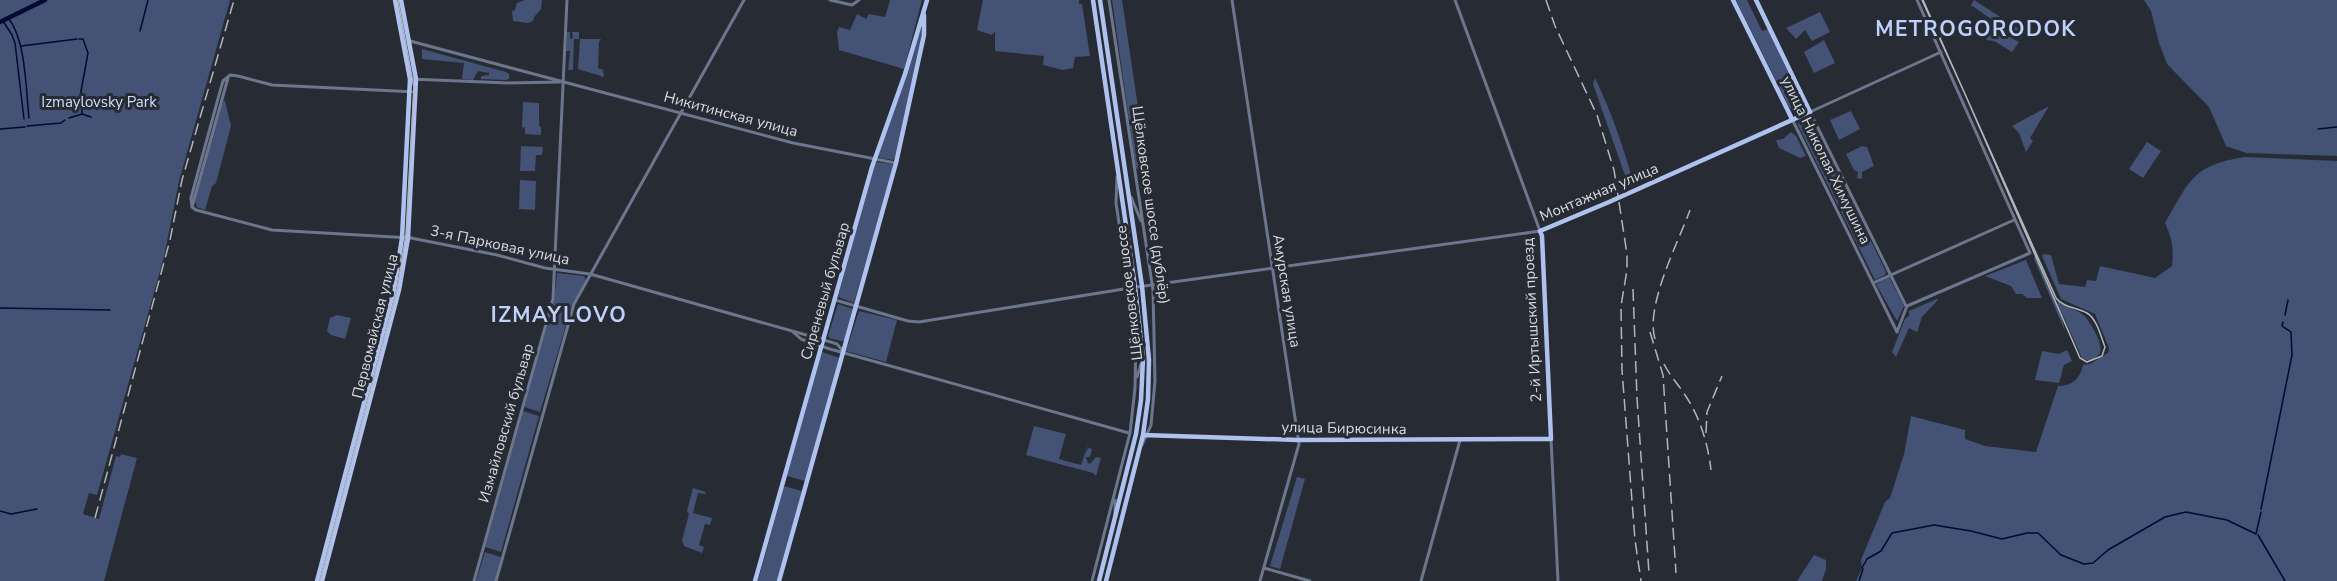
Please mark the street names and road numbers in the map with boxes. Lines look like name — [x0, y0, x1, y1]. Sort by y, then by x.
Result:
street label: улица Николая Химушина — [1777, 73, 1875, 247]
street label: Никитинская улица — [662, 86, 800, 142]
street label: Щёлковское шоссе (дублёр) — [1128, 105, 1174, 305]
street label: Монтажная улица — [1536, 158, 1662, 226]
street label: 3-я Парковая улица — [428, 220, 572, 270]
street label: Сиреневый бульвар — [796, 220, 854, 362]
street label: Щёлковское шоссе — [1112, 224, 1146, 362]
street label: Амурская улица — [1268, 233, 1306, 349]
street label: 2-й Иртышский проезд — [1518, 237, 1546, 403]
street label: Первомайская улица — [347, 251, 403, 401]
street label: Измайловский бульвар — [474, 341, 538, 505]
street label: улица Бирюсинка — [1281, 417, 1407, 439]

